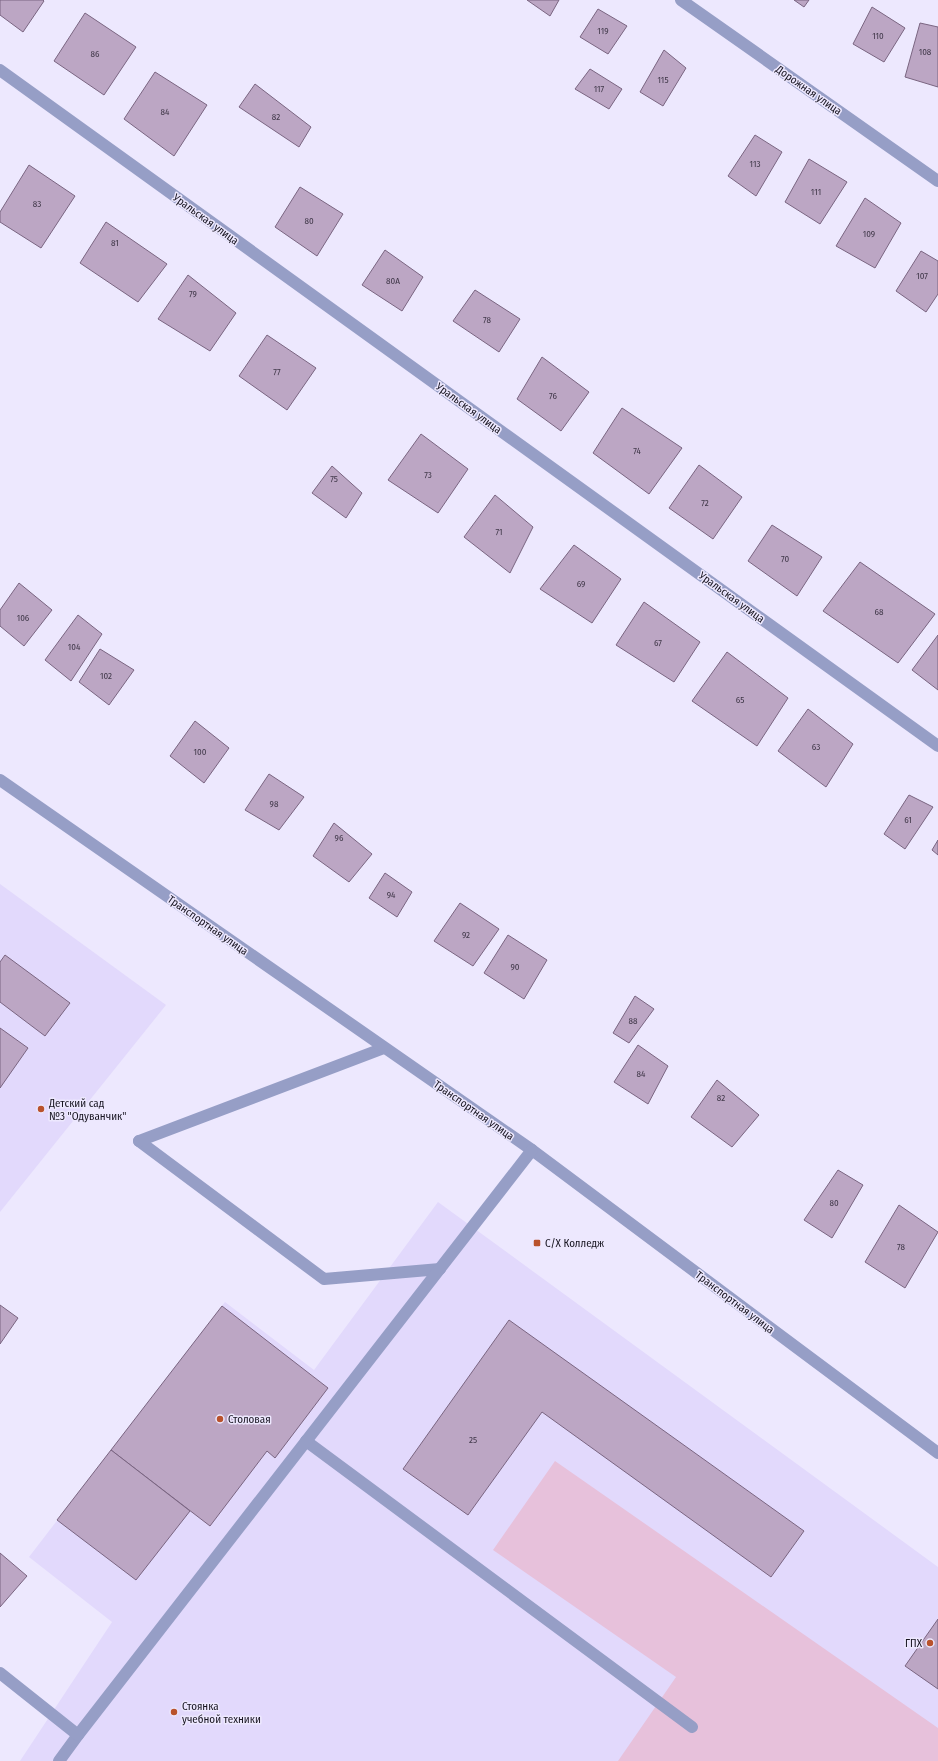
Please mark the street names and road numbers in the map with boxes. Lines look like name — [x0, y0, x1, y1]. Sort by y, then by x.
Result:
street label: Дорожная улица — [772, 62, 844, 118]
street label: Уральская улица — [170, 191, 241, 248]
street label: Уральская улица — [433, 380, 504, 437]
street label: Уральская улица — [696, 569, 767, 626]
street label: Транспортная улица — [165, 893, 250, 958]
street label: Транспортная улица — [431, 1078, 516, 1143]
street label: Транспортная улица — [693, 1269, 777, 1336]

